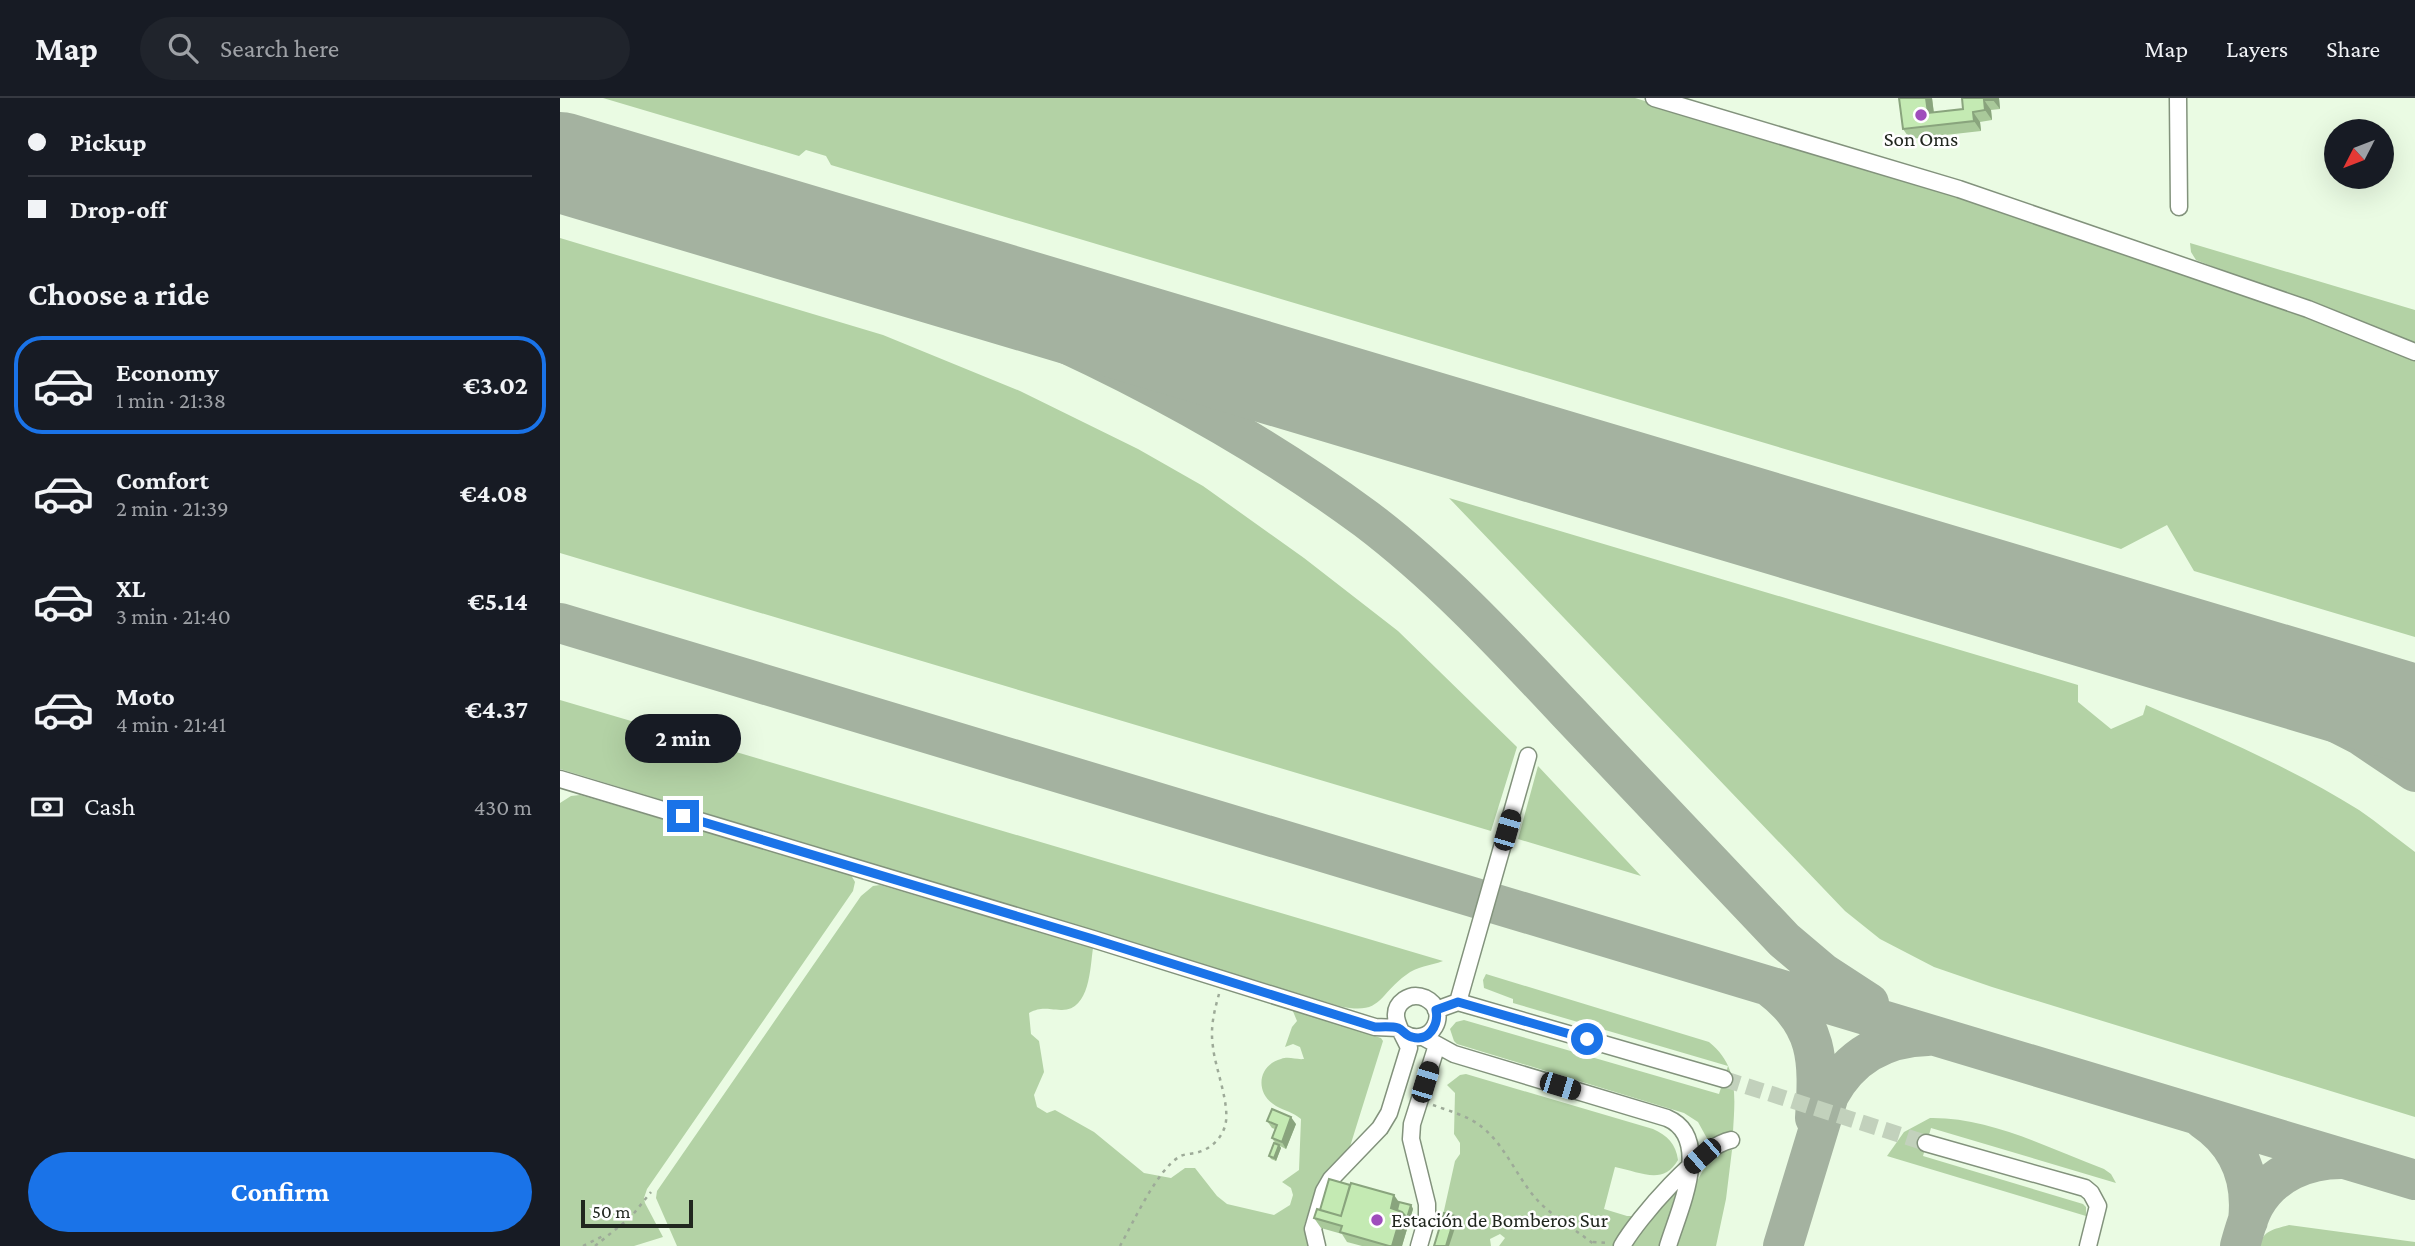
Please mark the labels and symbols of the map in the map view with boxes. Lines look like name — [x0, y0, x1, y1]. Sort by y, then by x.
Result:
marker: Son Oms — [1913, 107, 1929, 123]
north arrow — [2324, 119, 2394, 189]
place label: Son Oms — [1884, 127, 1958, 151]
callout: 2 min — [625, 714, 741, 764]
route end — [667, 800, 699, 832]
car — [1492, 807, 1523, 853]
route start — [1571, 1023, 1603, 1055]
car — [1409, 1059, 1442, 1105]
car — [1537, 1070, 1584, 1102]
car — [1680, 1134, 1725, 1178]
scale bar — [581, 1197, 693, 1229]
place label: Estación de Bomberos Sur — [1391, 1208, 1609, 1232]
marker: Estación de Bomberos Sur — [1369, 1212, 1385, 1228]

